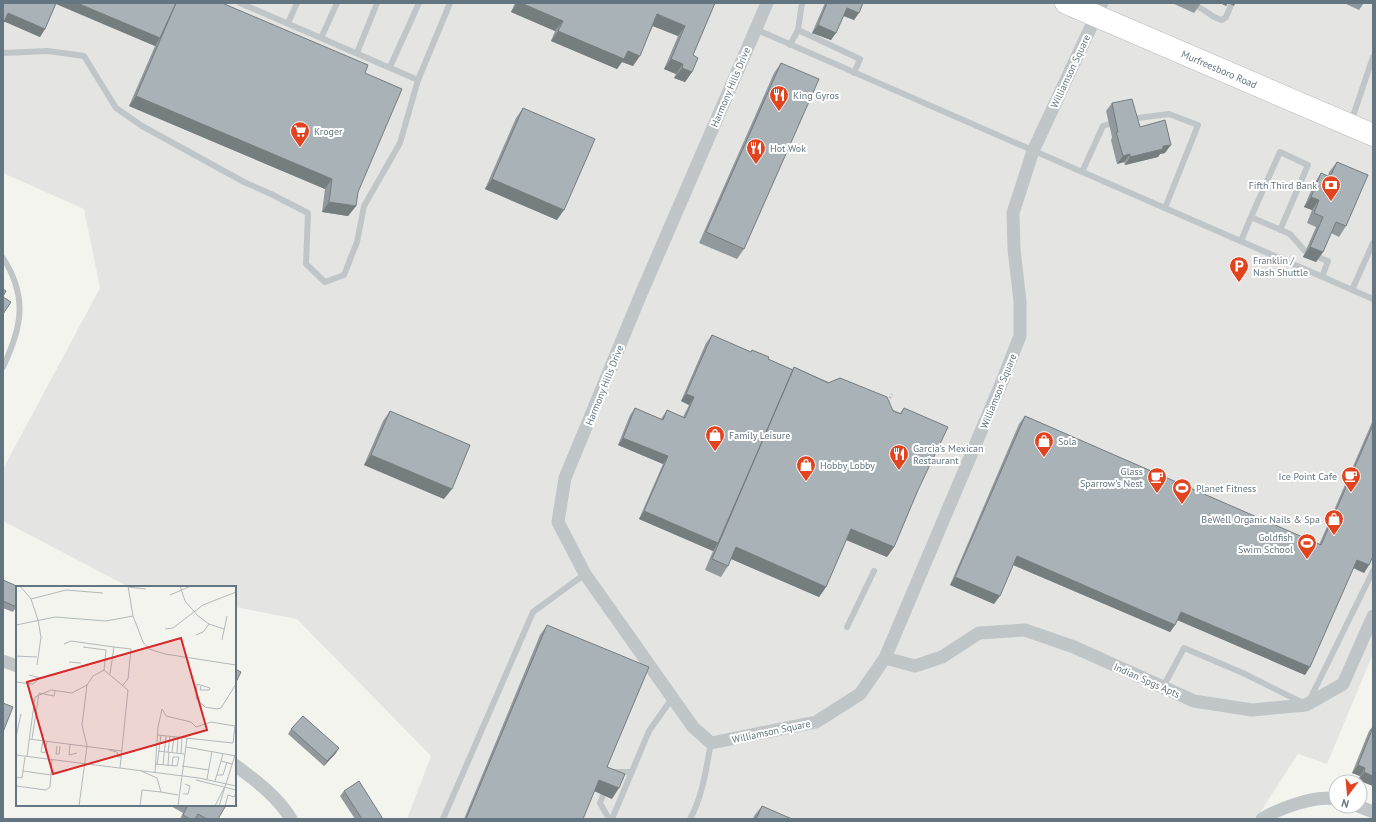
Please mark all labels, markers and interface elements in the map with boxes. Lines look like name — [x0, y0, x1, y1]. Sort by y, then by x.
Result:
street label: Williamson Square — [1048, 32, 1093, 110]
street label: Harmony Hills Drive — [708, 45, 753, 129]
street label: Murfreesboro Road — [1179, 47, 1259, 91]
restaurant icon: King Gyros — [768, 84, 790, 112]
place label: King Gyros — [793, 89, 839, 102]
supermarket icon: Kroger — [289, 120, 311, 148]
place label: Kroger — [314, 125, 343, 138]
restaurant icon: Hot Wok — [745, 137, 767, 165]
place label: Hot Wok — [770, 142, 806, 155]
bank icon: Fifth Third Bank — [1320, 174, 1342, 202]
place label: Fifth Third Bank — [1249, 179, 1317, 192]
place label: Franklin / Nash Shuttle — [1253, 254, 1308, 279]
parking icon: Franklin / Nash Shuttle — [1228, 255, 1250, 283]
street label: Harmony Hills Drive — [582, 343, 627, 427]
street label: Williamson Square — [977, 352, 1019, 431]
shop icon: Family Leisure — [704, 424, 726, 452]
place label: Family Leisure — [729, 429, 790, 442]
shop icon: Sola — [1033, 430, 1055, 458]
place label: Sola — [1058, 435, 1077, 448]
place label: Garcia's Mexican Restaurant — [913, 442, 984, 467]
restaurant icon: Garcia's Mexican Restaurant — [888, 443, 910, 471]
shop icon: Hobby Lobby — [795, 454, 817, 482]
place label: Hobby Lobby — [820, 459, 875, 472]
place label: Glass Sparrow's Nest — [1080, 465, 1144, 490]
cafe icon: Ice Point Cafe — [1340, 465, 1362, 493]
cafe icon: Glass Sparrow's Nest — [1146, 466, 1168, 494]
place label: Ice Point Cafe — [1279, 470, 1337, 483]
sports icon: Planet Fitness — [1171, 477, 1193, 505]
place label: Planet Fitness — [1196, 482, 1256, 495]
shop icon: BeWell Organic Nails & Spa — [1323, 508, 1345, 536]
place label: BeWell Organic Nails & Spa — [1201, 513, 1320, 526]
place label: Goldfish Swim School — [1238, 531, 1293, 556]
sports icon: Goldfish Swim School — [1296, 532, 1318, 560]
inset map — [16, 586, 236, 806]
street label: Indian Spgs Apts — [1112, 660, 1182, 701]
street label: Williamson Square — [731, 717, 811, 746]
north arrow — [1328, 774, 1368, 814]
text: N — [1340, 796, 1351, 811]

